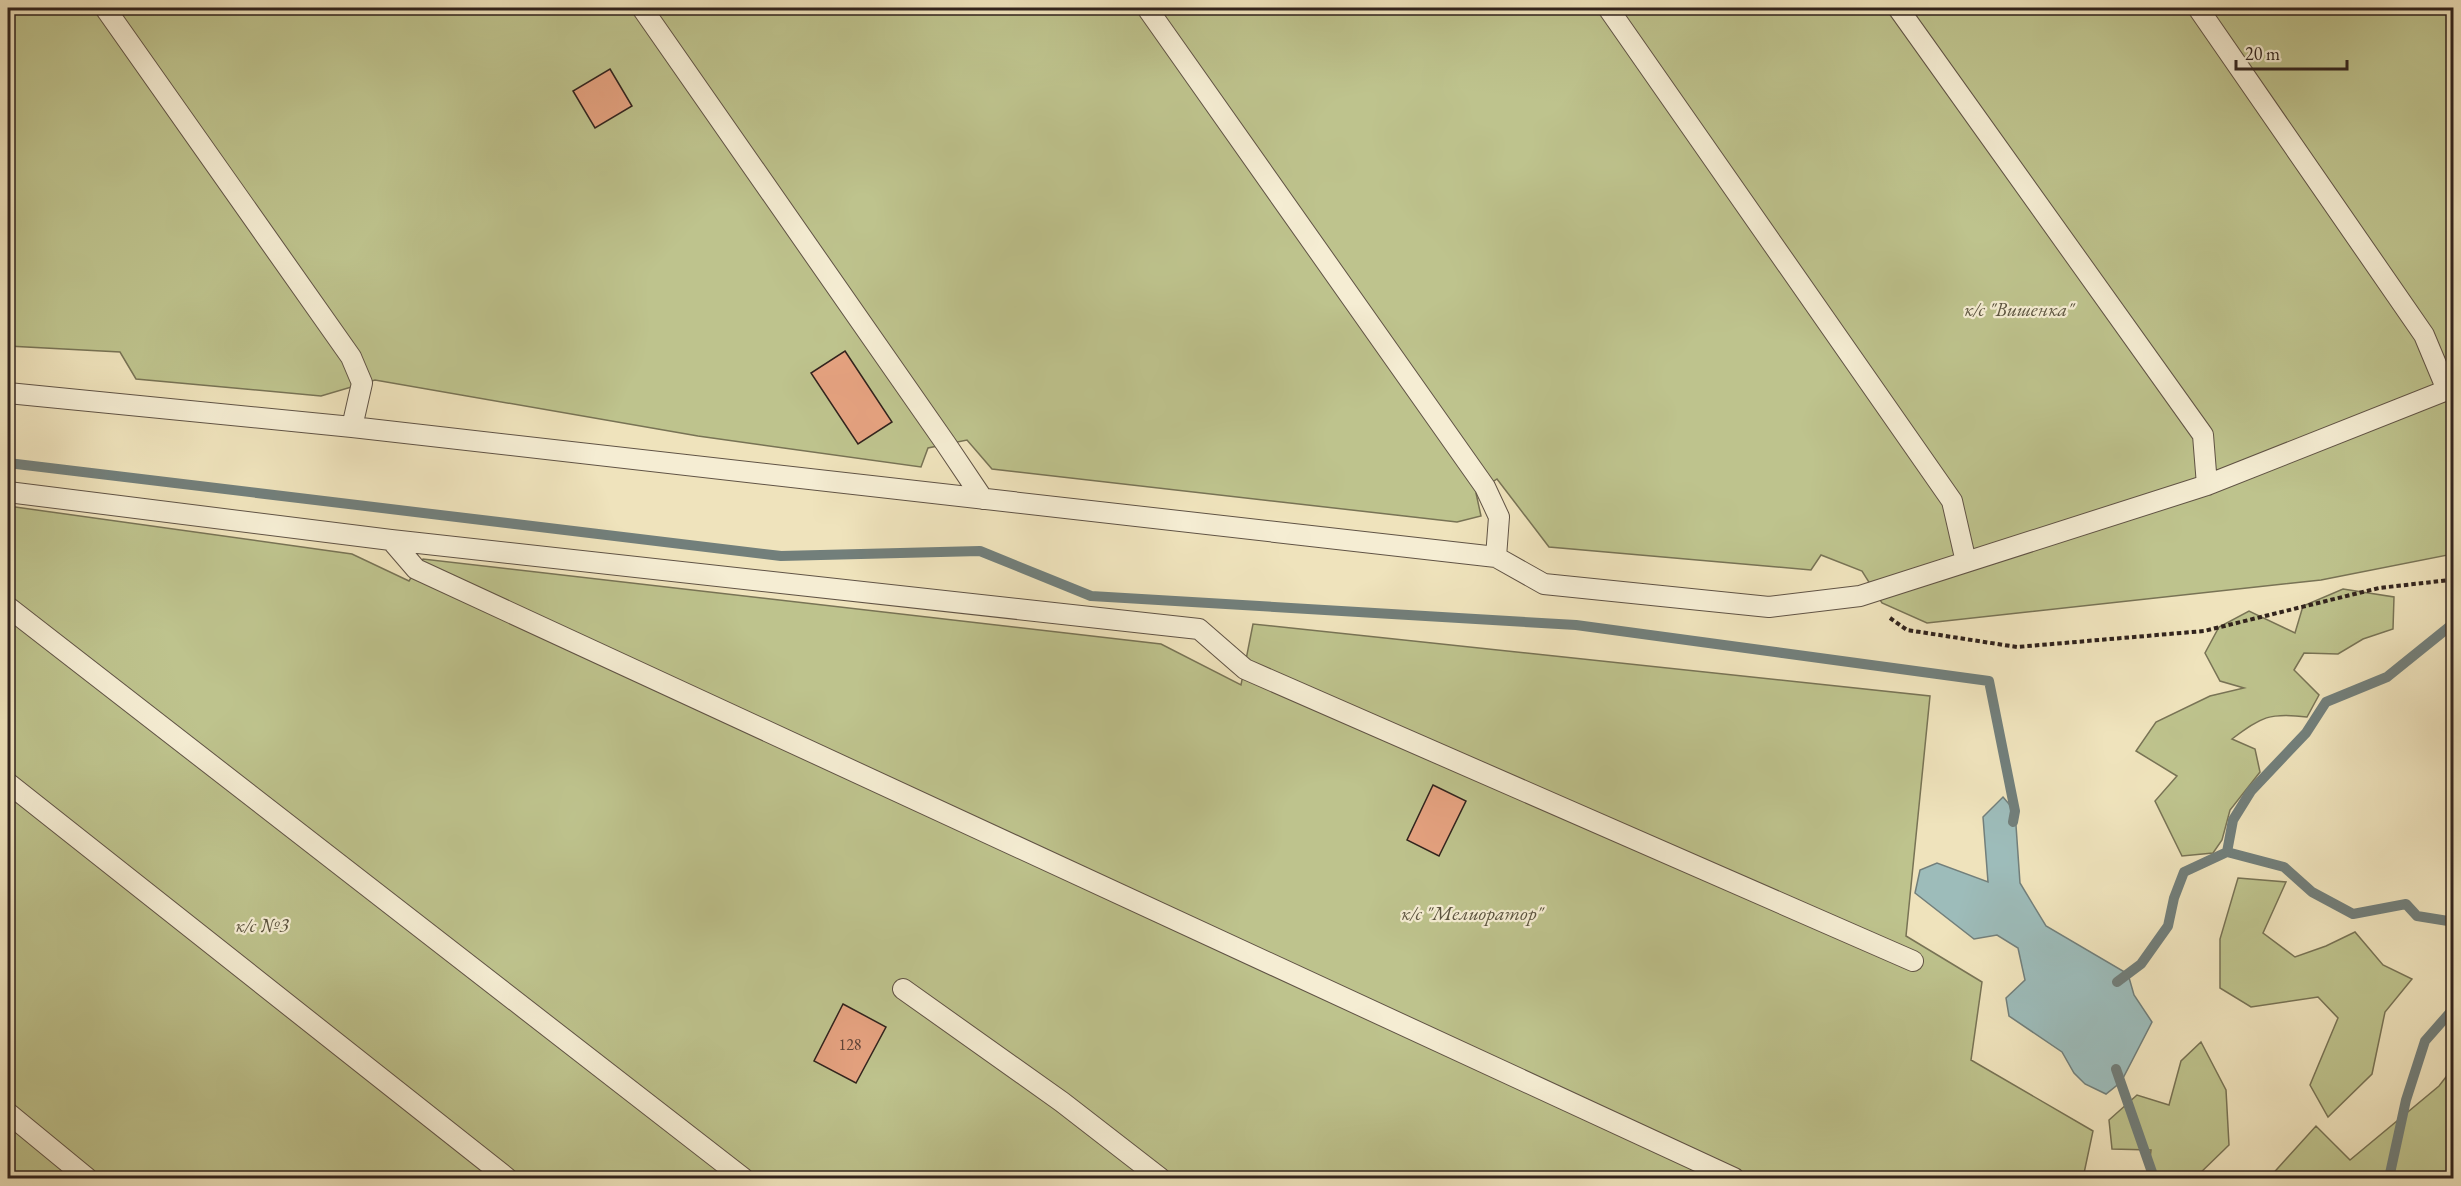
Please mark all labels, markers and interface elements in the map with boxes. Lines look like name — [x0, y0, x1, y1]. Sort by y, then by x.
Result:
scale bar — [2236, 33, 2347, 71]
text: 20 m — [2245, 42, 2280, 65]
park label: к/с "Вишенка" — [1964, 296, 2076, 322]
park label: к/с "Мелиоратор" — [1401, 900, 1545, 926]
park label: к/с №3 — [235, 912, 289, 938]
house number: 128 — [838, 1034, 862, 1055]

